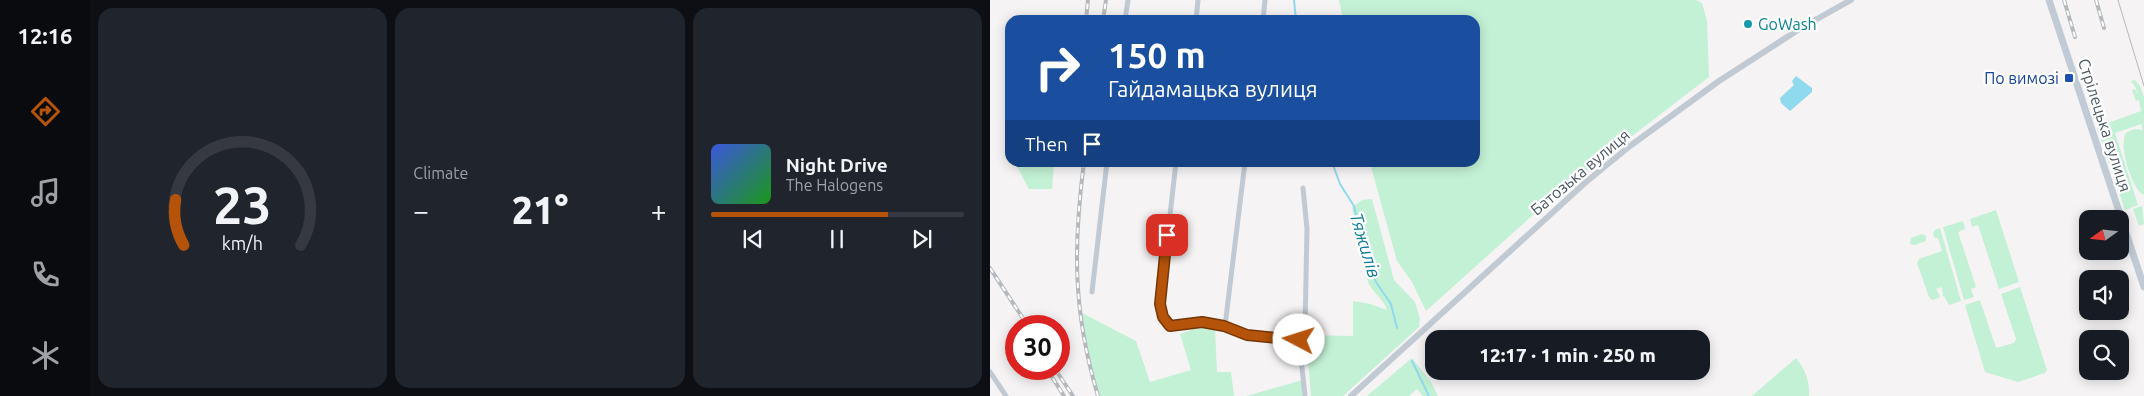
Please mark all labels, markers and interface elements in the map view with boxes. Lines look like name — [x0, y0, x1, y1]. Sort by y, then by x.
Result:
place label: GoWash — [1758, 15, 1817, 33]
marker: GoWash — [1742, 18, 1754, 30]
text: 12:16 — [17, 23, 73, 48]
icon: right — [1025, 35, 1090, 100]
text: 150 m — [1108, 35, 1206, 75]
street label: Стрілецька вулиця — [2075, 56, 2135, 194]
place label: По вимозі — [1984, 69, 2059, 87]
marker: По вимозі — [2063, 72, 2075, 84]
text: Гайдамацька вулиця — [1108, 76, 1318, 101]
icon: directions — [28, 94, 63, 129]
street label: Батозька вулиця — [1527, 125, 1633, 219]
icon: arrive — [1078, 130, 1106, 158]
text: Then — [1025, 133, 1068, 155]
text: Night Drive — [786, 154, 888, 176]
text: Climate — [413, 164, 468, 182]
icon: music — [28, 175, 63, 210]
text: 23 — [213, 176, 272, 234]
text: The Halogens — [786, 176, 883, 194]
text: 21° — [512, 189, 568, 231]
text: − — [413, 195, 429, 226]
text: + — [651, 195, 667, 226]
water label: Тяжилів — [1347, 210, 1385, 280]
north arrow — [2079, 210, 2129, 260]
map controls — [2079, 210, 2129, 380]
pin — [1146, 214, 1188, 256]
icon: arrive — [1153, 221, 1181, 249]
icon: previous — [739, 225, 767, 253]
icon: pause — [823, 225, 851, 253]
icon: next — [908, 225, 936, 253]
text: km/h — [222, 233, 263, 253]
icon: phone — [28, 257, 63, 292]
button: sound — [2079, 270, 2129, 320]
position arrow — [1272, 313, 1324, 365]
speed limit sign: 30 — [1005, 315, 1070, 380]
button: search — [2079, 330, 2129, 380]
icon: climate — [28, 338, 63, 373]
text: 12:17 · 1 min · 250 m — [1479, 344, 1656, 366]

